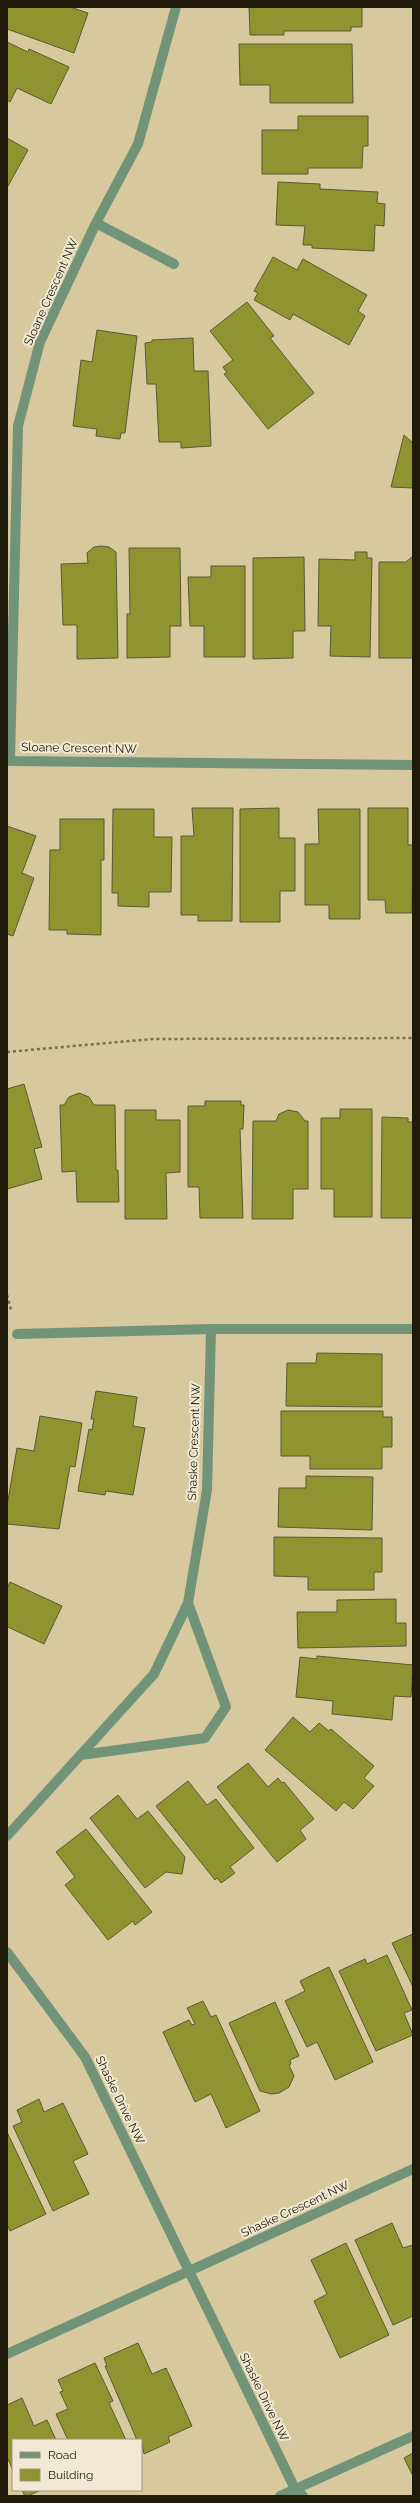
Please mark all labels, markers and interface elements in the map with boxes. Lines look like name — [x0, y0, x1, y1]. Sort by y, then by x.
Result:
street label: Sloane Crescent NW — [21, 236, 81, 348]
street label: Sloane Crescent NW — [21, 740, 137, 756]
street label: Shaske Crescent NW — [185, 1383, 203, 1501]
street label: Shaske Drive NW — [93, 2054, 148, 2147]
street label: Shaske Crescent NW — [239, 2178, 351, 2240]
street label: Shaske Drive NW — [237, 2351, 292, 2444]
legend — [12, 2439, 142, 2491]
text: Road — [48, 2448, 77, 2462]
text: Building — [48, 2468, 94, 2482]

